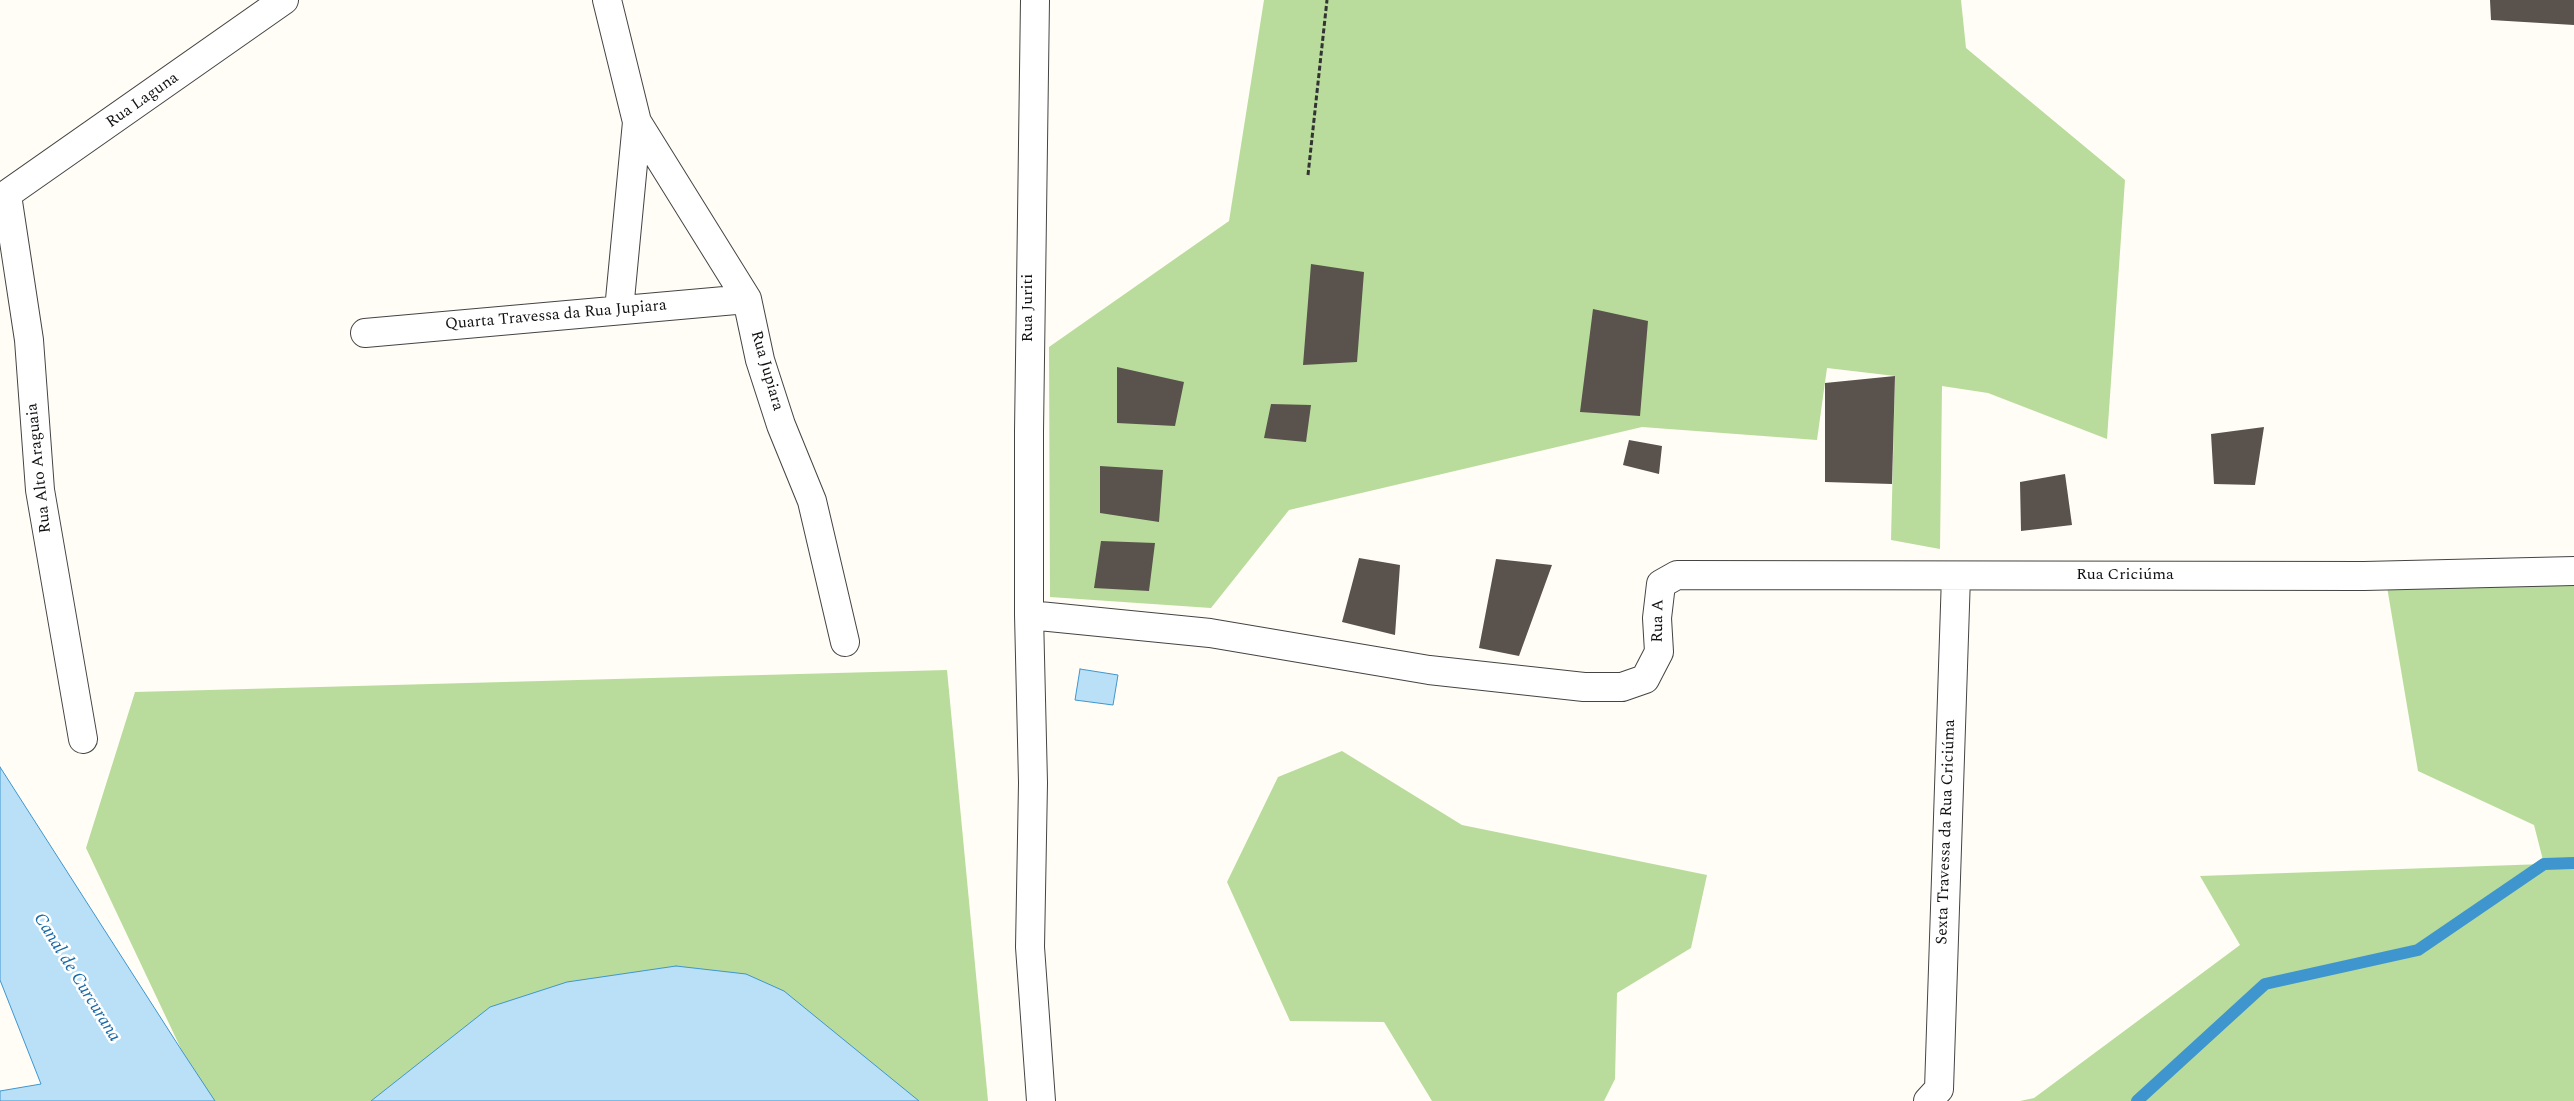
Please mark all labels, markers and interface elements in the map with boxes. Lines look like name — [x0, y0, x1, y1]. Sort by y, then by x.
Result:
street label: Rua Laguna — [103, 69, 183, 133]
street label: Rua Juriti — [1019, 274, 1039, 342]
street label: Quarta Travessa da Rua Jupiara — [444, 297, 668, 335]
street label: Rua Jupiara — [745, 329, 787, 413]
street label: Rua Alto Araguaia — [24, 402, 56, 534]
street label: Rua Criciúma — [2076, 566, 2174, 586]
street label: Rua A — [1649, 599, 1669, 643]
street label: Sexta Travessa da Rua Criciúma — [1933, 719, 1961, 945]
water label: Canal de Curcurana — [28, 910, 124, 1046]

